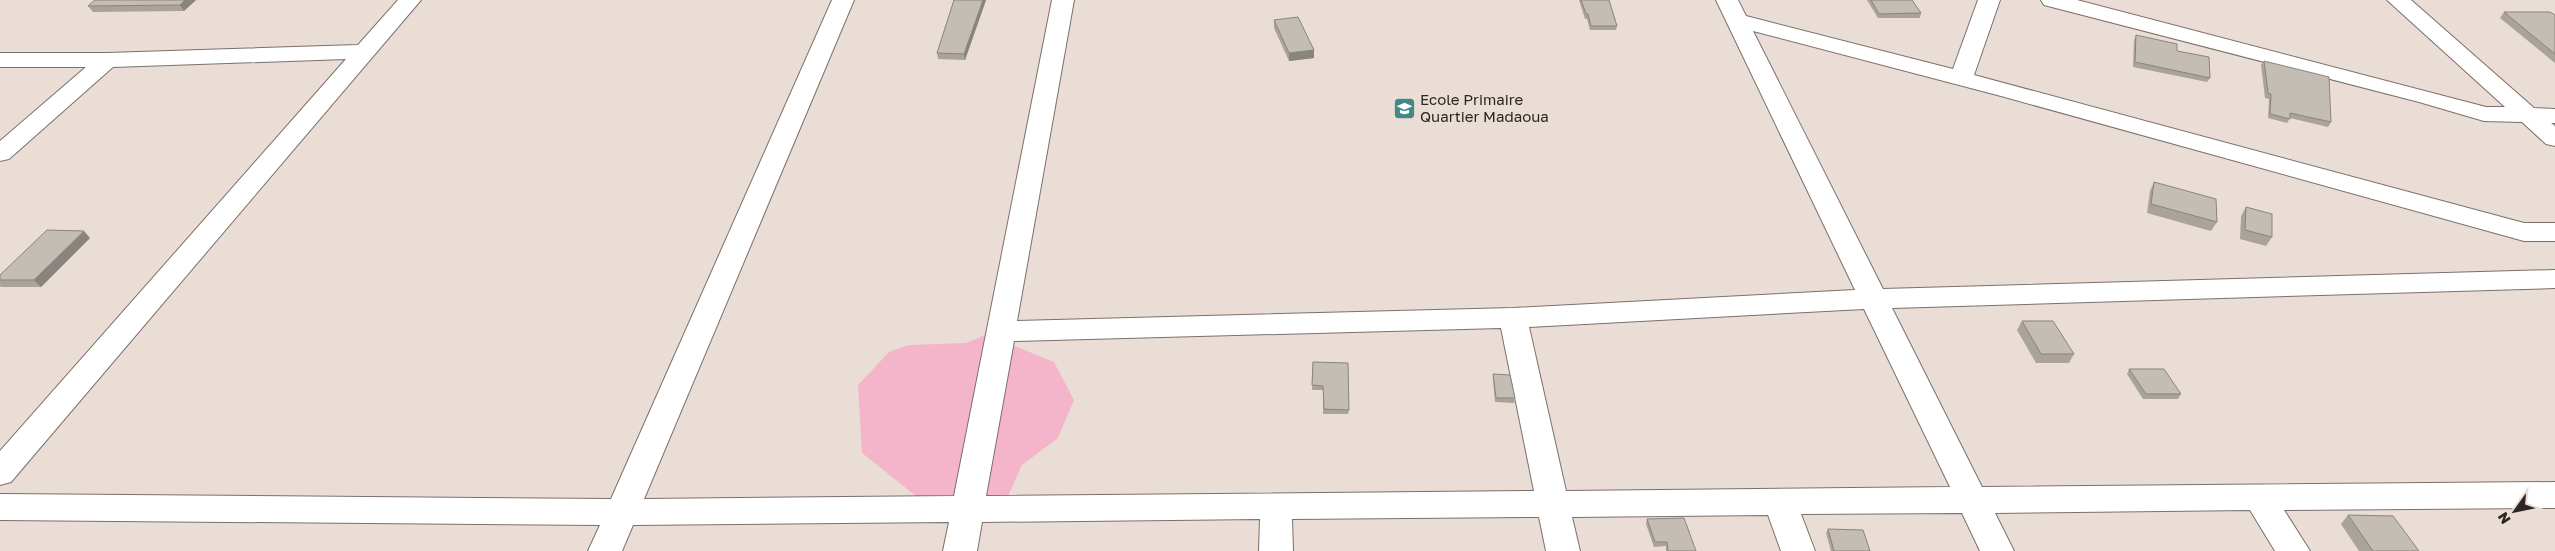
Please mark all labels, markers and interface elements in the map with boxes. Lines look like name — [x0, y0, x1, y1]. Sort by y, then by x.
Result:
place label: Ecole Primaire Quartier Madaoua — [1420, 90, 1549, 125]
school or university icon: Ecole Primaire Quartier Madaoua — [1392, 96, 1416, 120]
north arrow — [2490, 486, 2540, 536]
text: N — [2494, 509, 2514, 527]

